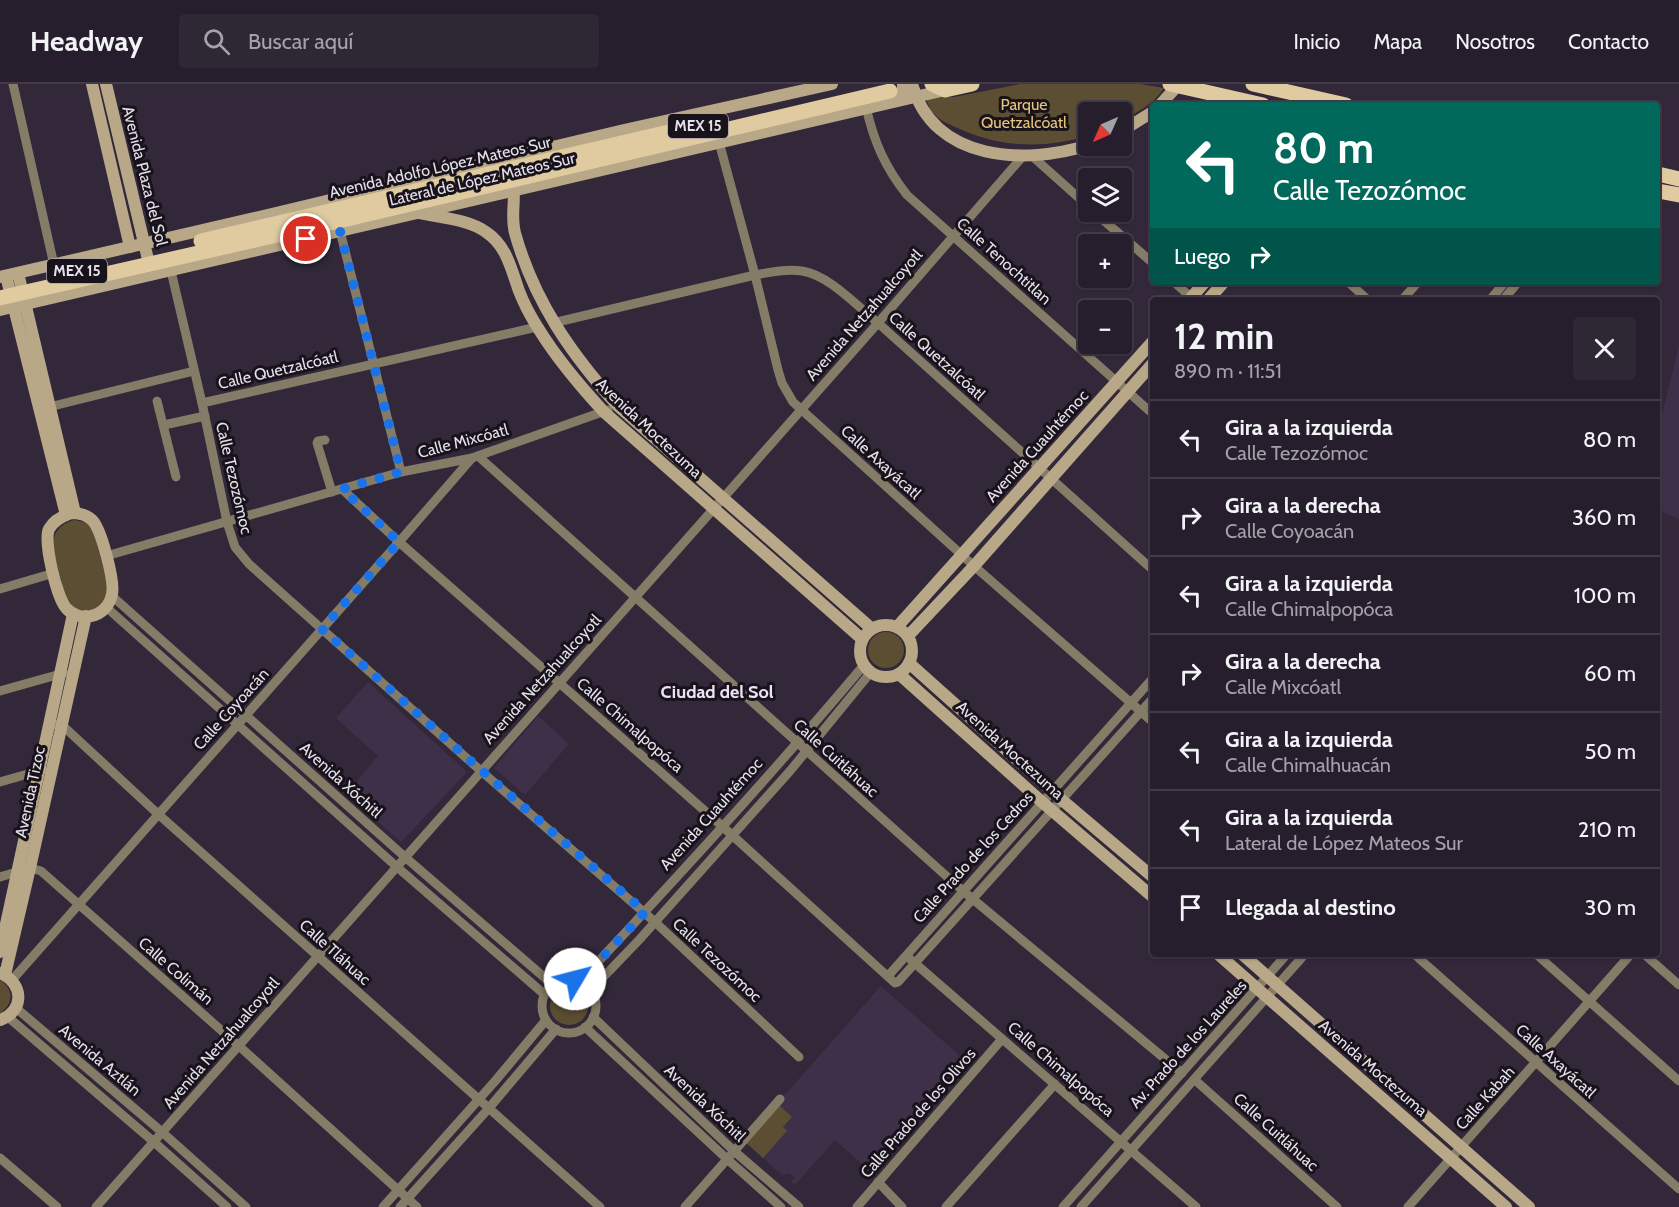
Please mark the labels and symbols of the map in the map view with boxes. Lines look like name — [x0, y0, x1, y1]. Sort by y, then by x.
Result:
park label: Parque Quetzalcóatl — [981, 95, 1067, 132]
north arrow — [1078, 102, 1132, 156]
street label: Avenida Plaza del Sol — [118, 104, 172, 248]
road number: MEX 15 — [668, 114, 728, 138]
street label: Avenida Adolfo López Mateos Sur — [327, 132, 554, 202]
street label: Lateral de López Mateos Sur — [387, 148, 578, 210]
pin — [280, 213, 331, 264]
street label: Calle Tenochtitlan — [953, 214, 1055, 308]
street label: Avenida Netzahualcoyotl — [802, 245, 926, 384]
road number: MEX 15 — [47, 259, 107, 283]
street label: Calle Quetzalcóatl — [885, 308, 989, 404]
street label: Calle Quetzalcóatl — [216, 347, 340, 393]
street label: Avenida Moctezuma — [592, 374, 706, 482]
street label: Avenida Cuauhtémoc — [982, 386, 1092, 506]
street label: Calle Tezozómoc — [212, 420, 256, 536]
street label: Calle Mixcóatl — [416, 420, 511, 462]
street label: Calle Axayácatl — [837, 421, 925, 503]
street label: Avenida Netzahualcoyotl — [479, 610, 605, 748]
street label: Calle Coyoacán — [189, 664, 273, 754]
street label: Calle Chimalpopóca — [573, 674, 687, 777]
district label: Ciudad del Sol — [661, 681, 774, 703]
street label: Avenida Moctezuma — [952, 697, 1068, 803]
street label: Calle Cuitláhuac — [790, 715, 882, 801]
street label: Avenida Xóchitl — [296, 738, 386, 822]
street label: Avenida Tizoc — [11, 745, 49, 839]
street label: Avenida Cuauhtémoc — [656, 754, 766, 874]
street label: Calle Prado de los Cedros — [909, 787, 1037, 927]
street label: Calle Tezozómoc — [669, 914, 765, 1006]
street label: Calle Tláhuac — [296, 915, 374, 989]
street label: Calle Colimán — [135, 933, 217, 1009]
position arrow — [543, 947, 607, 1011]
street label: Avenida Netzahualcoyotl — [159, 973, 283, 1112]
street label: Av. Prado de los Laureles — [1126, 976, 1251, 1112]
street label: Avenida Moctezuma — [1315, 1016, 1431, 1121]
street label: Calle Chimalpopóca — [1004, 1018, 1118, 1121]
street label: Avenida Aztlán — [55, 1020, 145, 1100]
street label: Calle Axayácatl — [1512, 1020, 1600, 1102]
street label: Calle Prado de los Olivos — [856, 1044, 980, 1182]
street label: Avenida Xóchitl — [661, 1061, 750, 1146]
street label: Calle Kabah — [1452, 1062, 1518, 1134]
street label: Calle Cuitláhuac — [1230, 1089, 1322, 1175]

